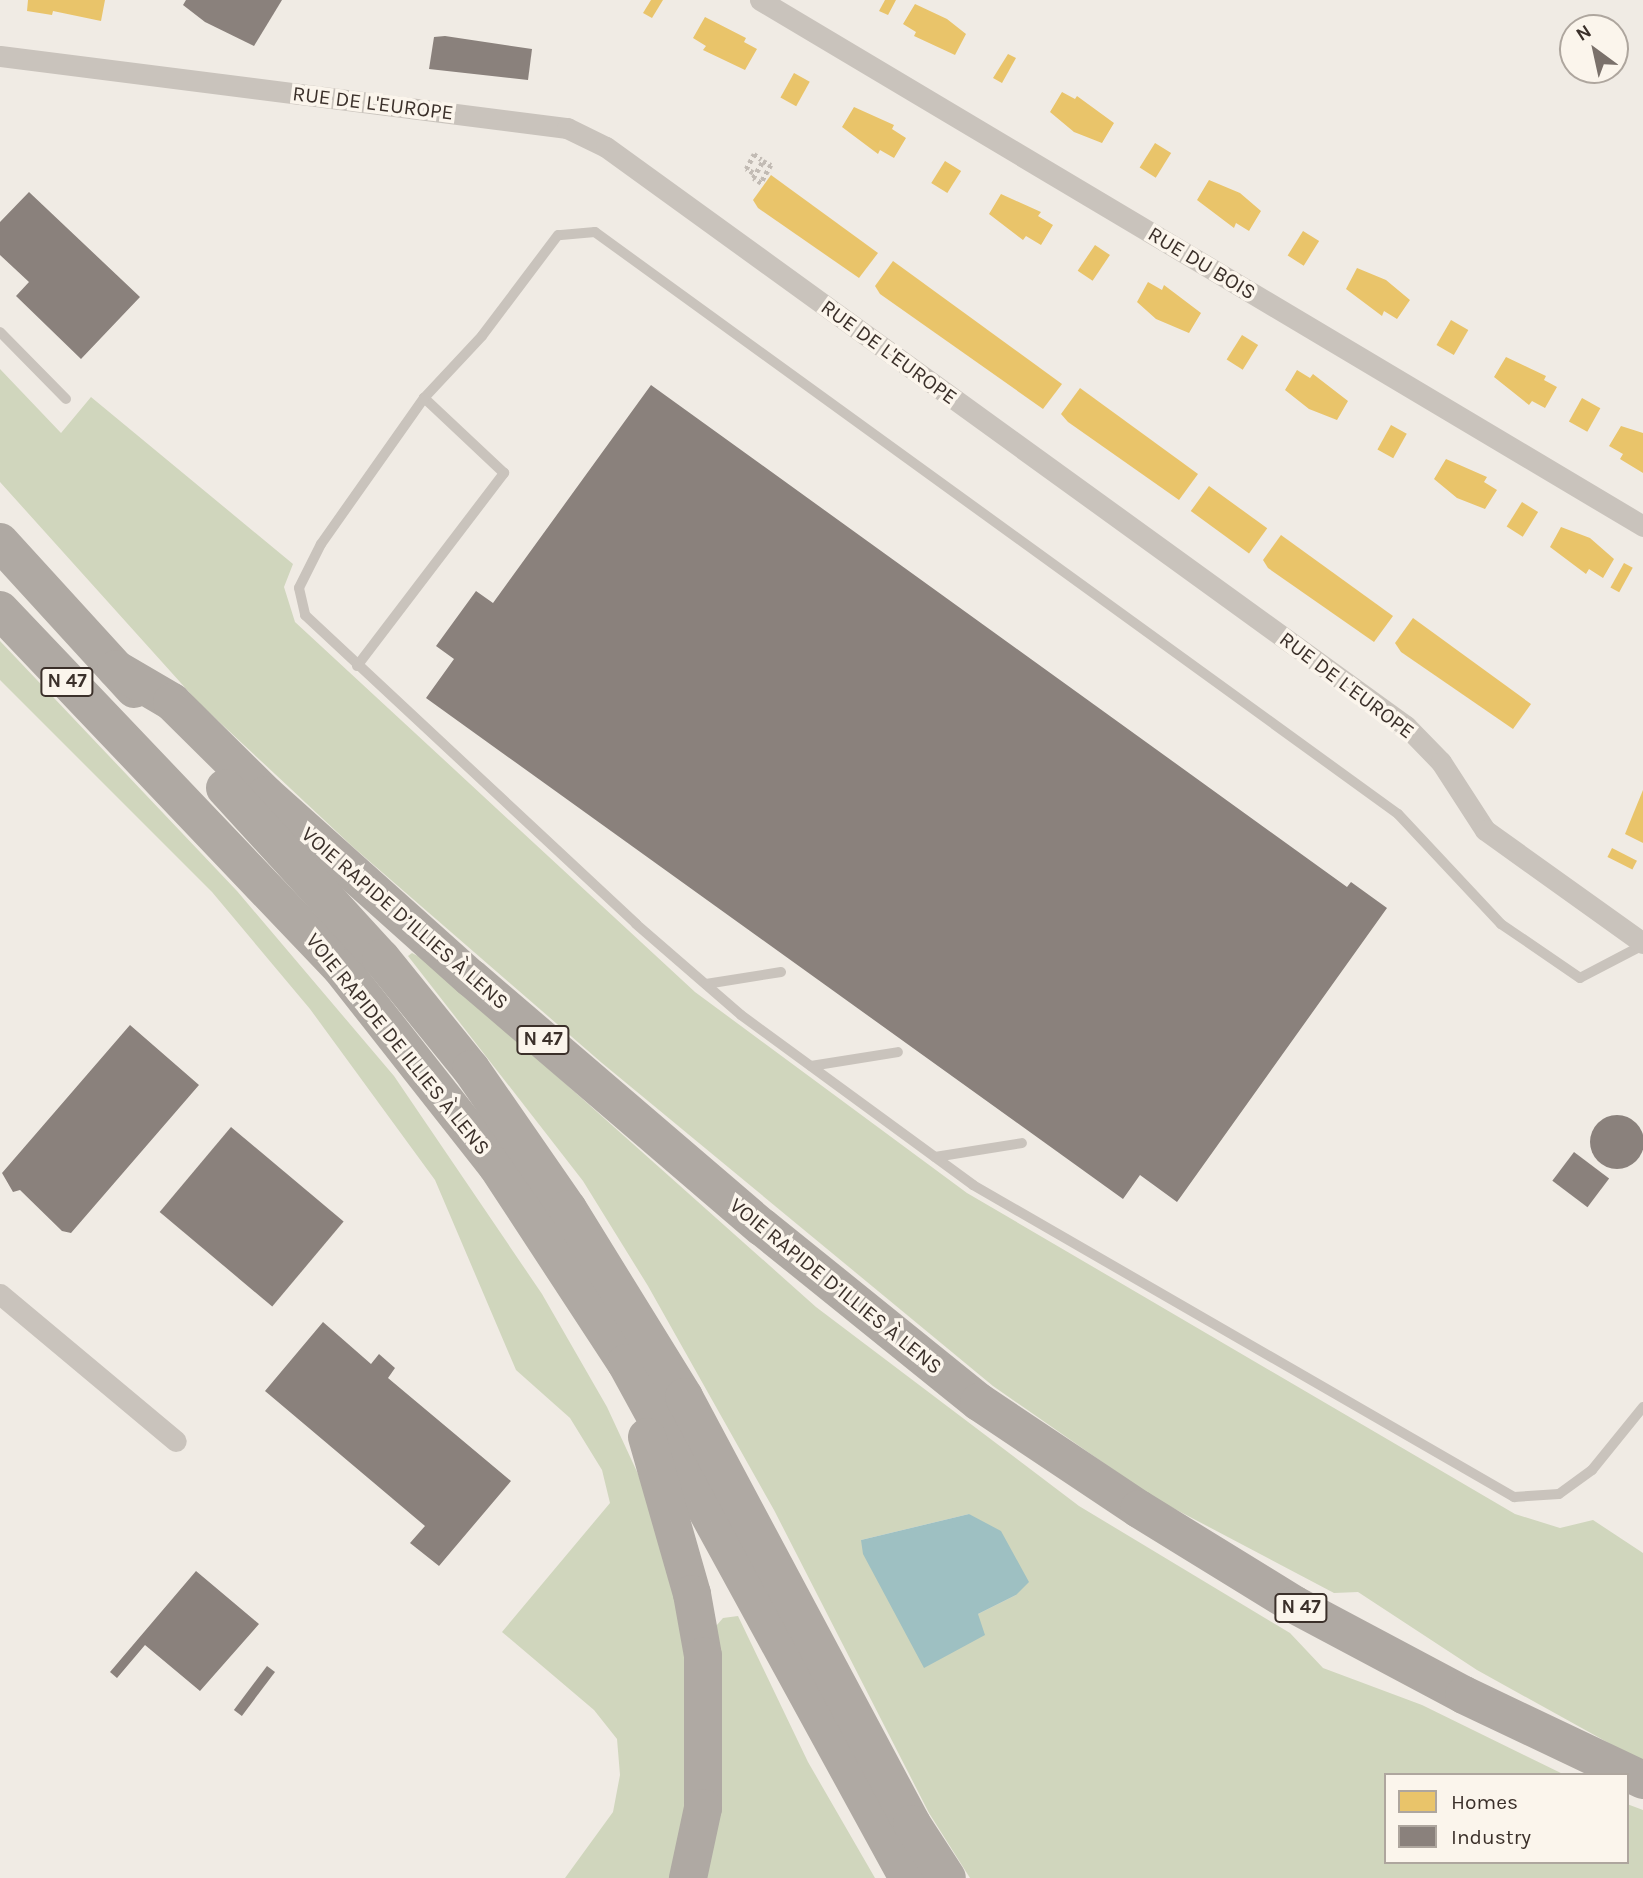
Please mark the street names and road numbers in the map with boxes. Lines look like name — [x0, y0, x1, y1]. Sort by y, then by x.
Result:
street label: RUE DE L'EUROPE — [291, 81, 455, 125]
street label: RUE DU BOIS — [1144, 221, 1260, 305]
street label: RUE DE L'EUROPE — [816, 294, 962, 410]
street label: RUE DE L'EUROPE — [1275, 626, 1419, 744]
road number: N 47 — [39, 666, 95, 698]
street label: VOIE RAPIDE D’ILLIES À LENS — [296, 821, 514, 1015]
street label: VOIE RAPIDE DE ILLIES À LENS — [301, 928, 495, 1160]
road number: N 47 — [515, 1024, 571, 1056]
street label: VOIE RAPIDE D’ILLIES À LENS — [725, 1193, 947, 1379]
road number: N 47 — [1273, 1592, 1329, 1624]

